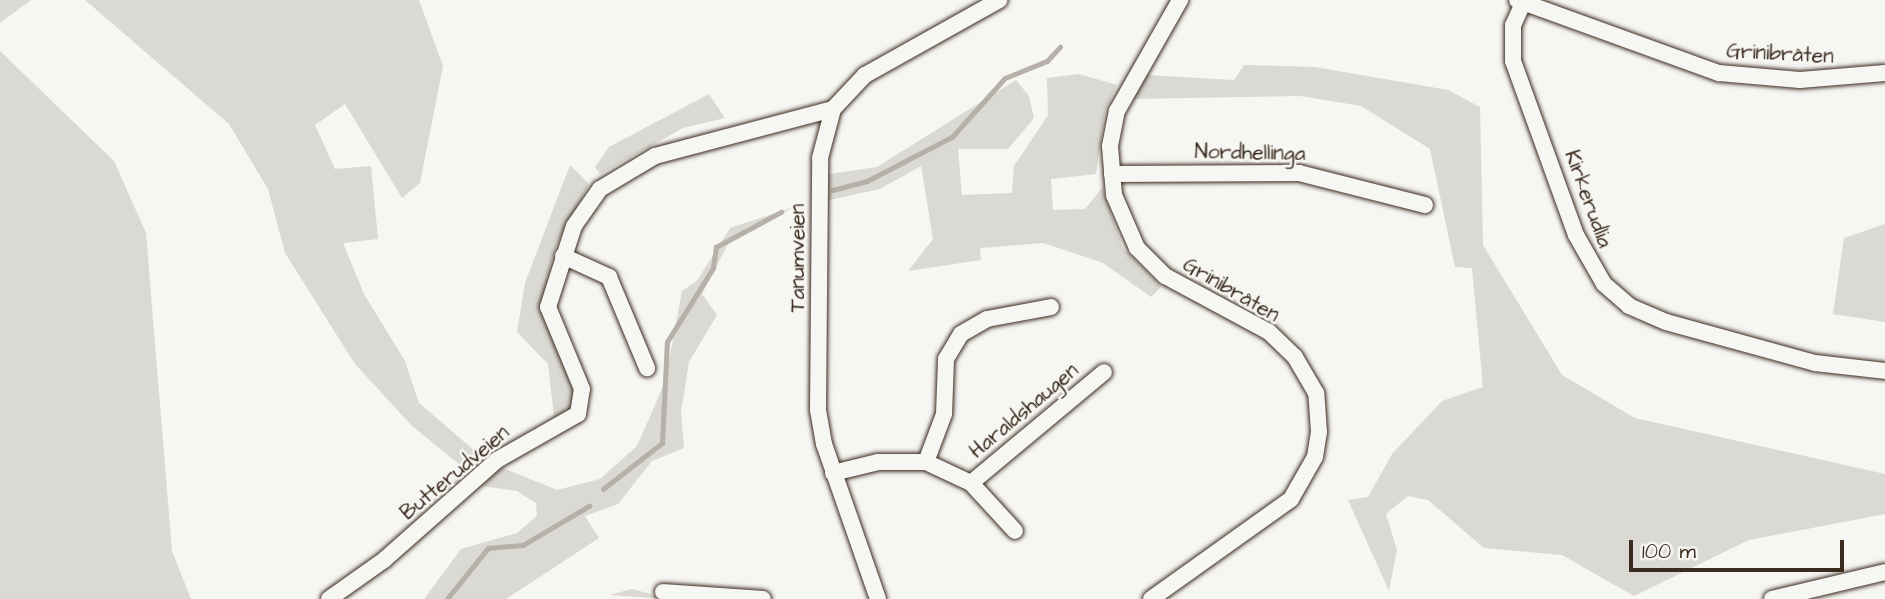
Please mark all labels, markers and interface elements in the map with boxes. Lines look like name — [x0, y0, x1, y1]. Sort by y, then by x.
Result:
street label: Grinibråten — [1726, 39, 1834, 69]
street label: Nordhellinga — [1194, 139, 1306, 167]
street label: Kirkerudlia — [1559, 147, 1617, 251]
street label: Tanumveien — [785, 204, 811, 312]
street label: Grinibråten — [1178, 252, 1284, 328]
street label: Haraldshaugen — [964, 358, 1084, 464]
street label: Butterudveien — [395, 420, 515, 526]
scale bar — [1633, 526, 1848, 570]
text: 100 m — [1642, 537, 1696, 566]

